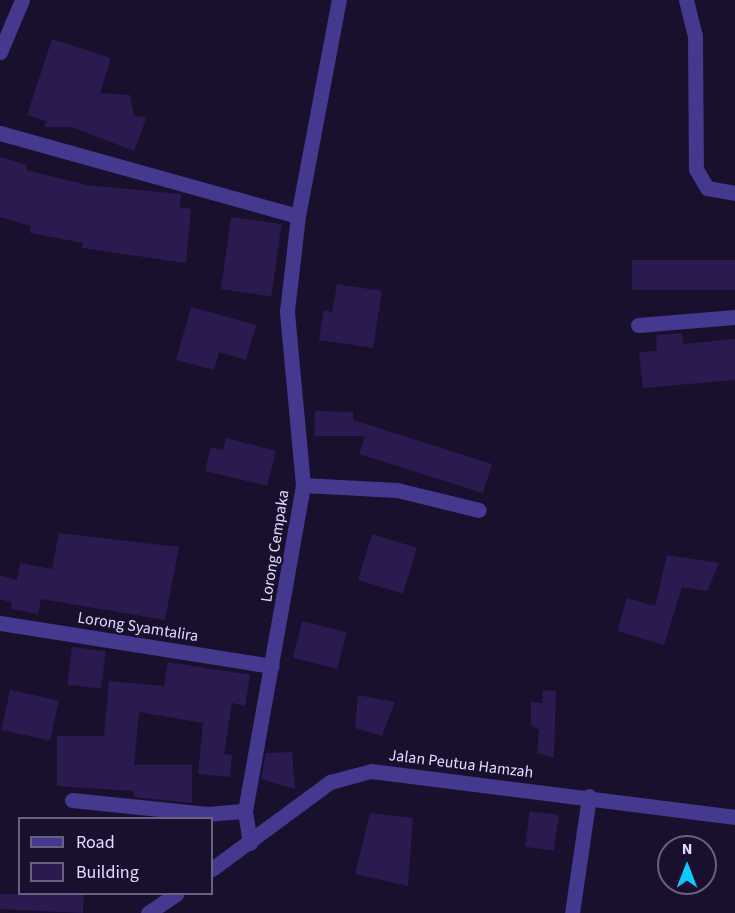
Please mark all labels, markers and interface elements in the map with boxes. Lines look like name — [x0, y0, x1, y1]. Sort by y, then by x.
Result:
street label: Lorong Cempaka — [257, 489, 293, 603]
street label: Lorong Syamtalira — [76, 608, 200, 646]
street label: Jalan Peutua Hamzah — [388, 746, 534, 782]
legend — [18, 817, 213, 895]
text: Road — [76, 830, 115, 855]
north arrow — [657, 835, 717, 895]
text: N — [682, 838, 692, 860]
text: Building — [76, 860, 139, 885]

